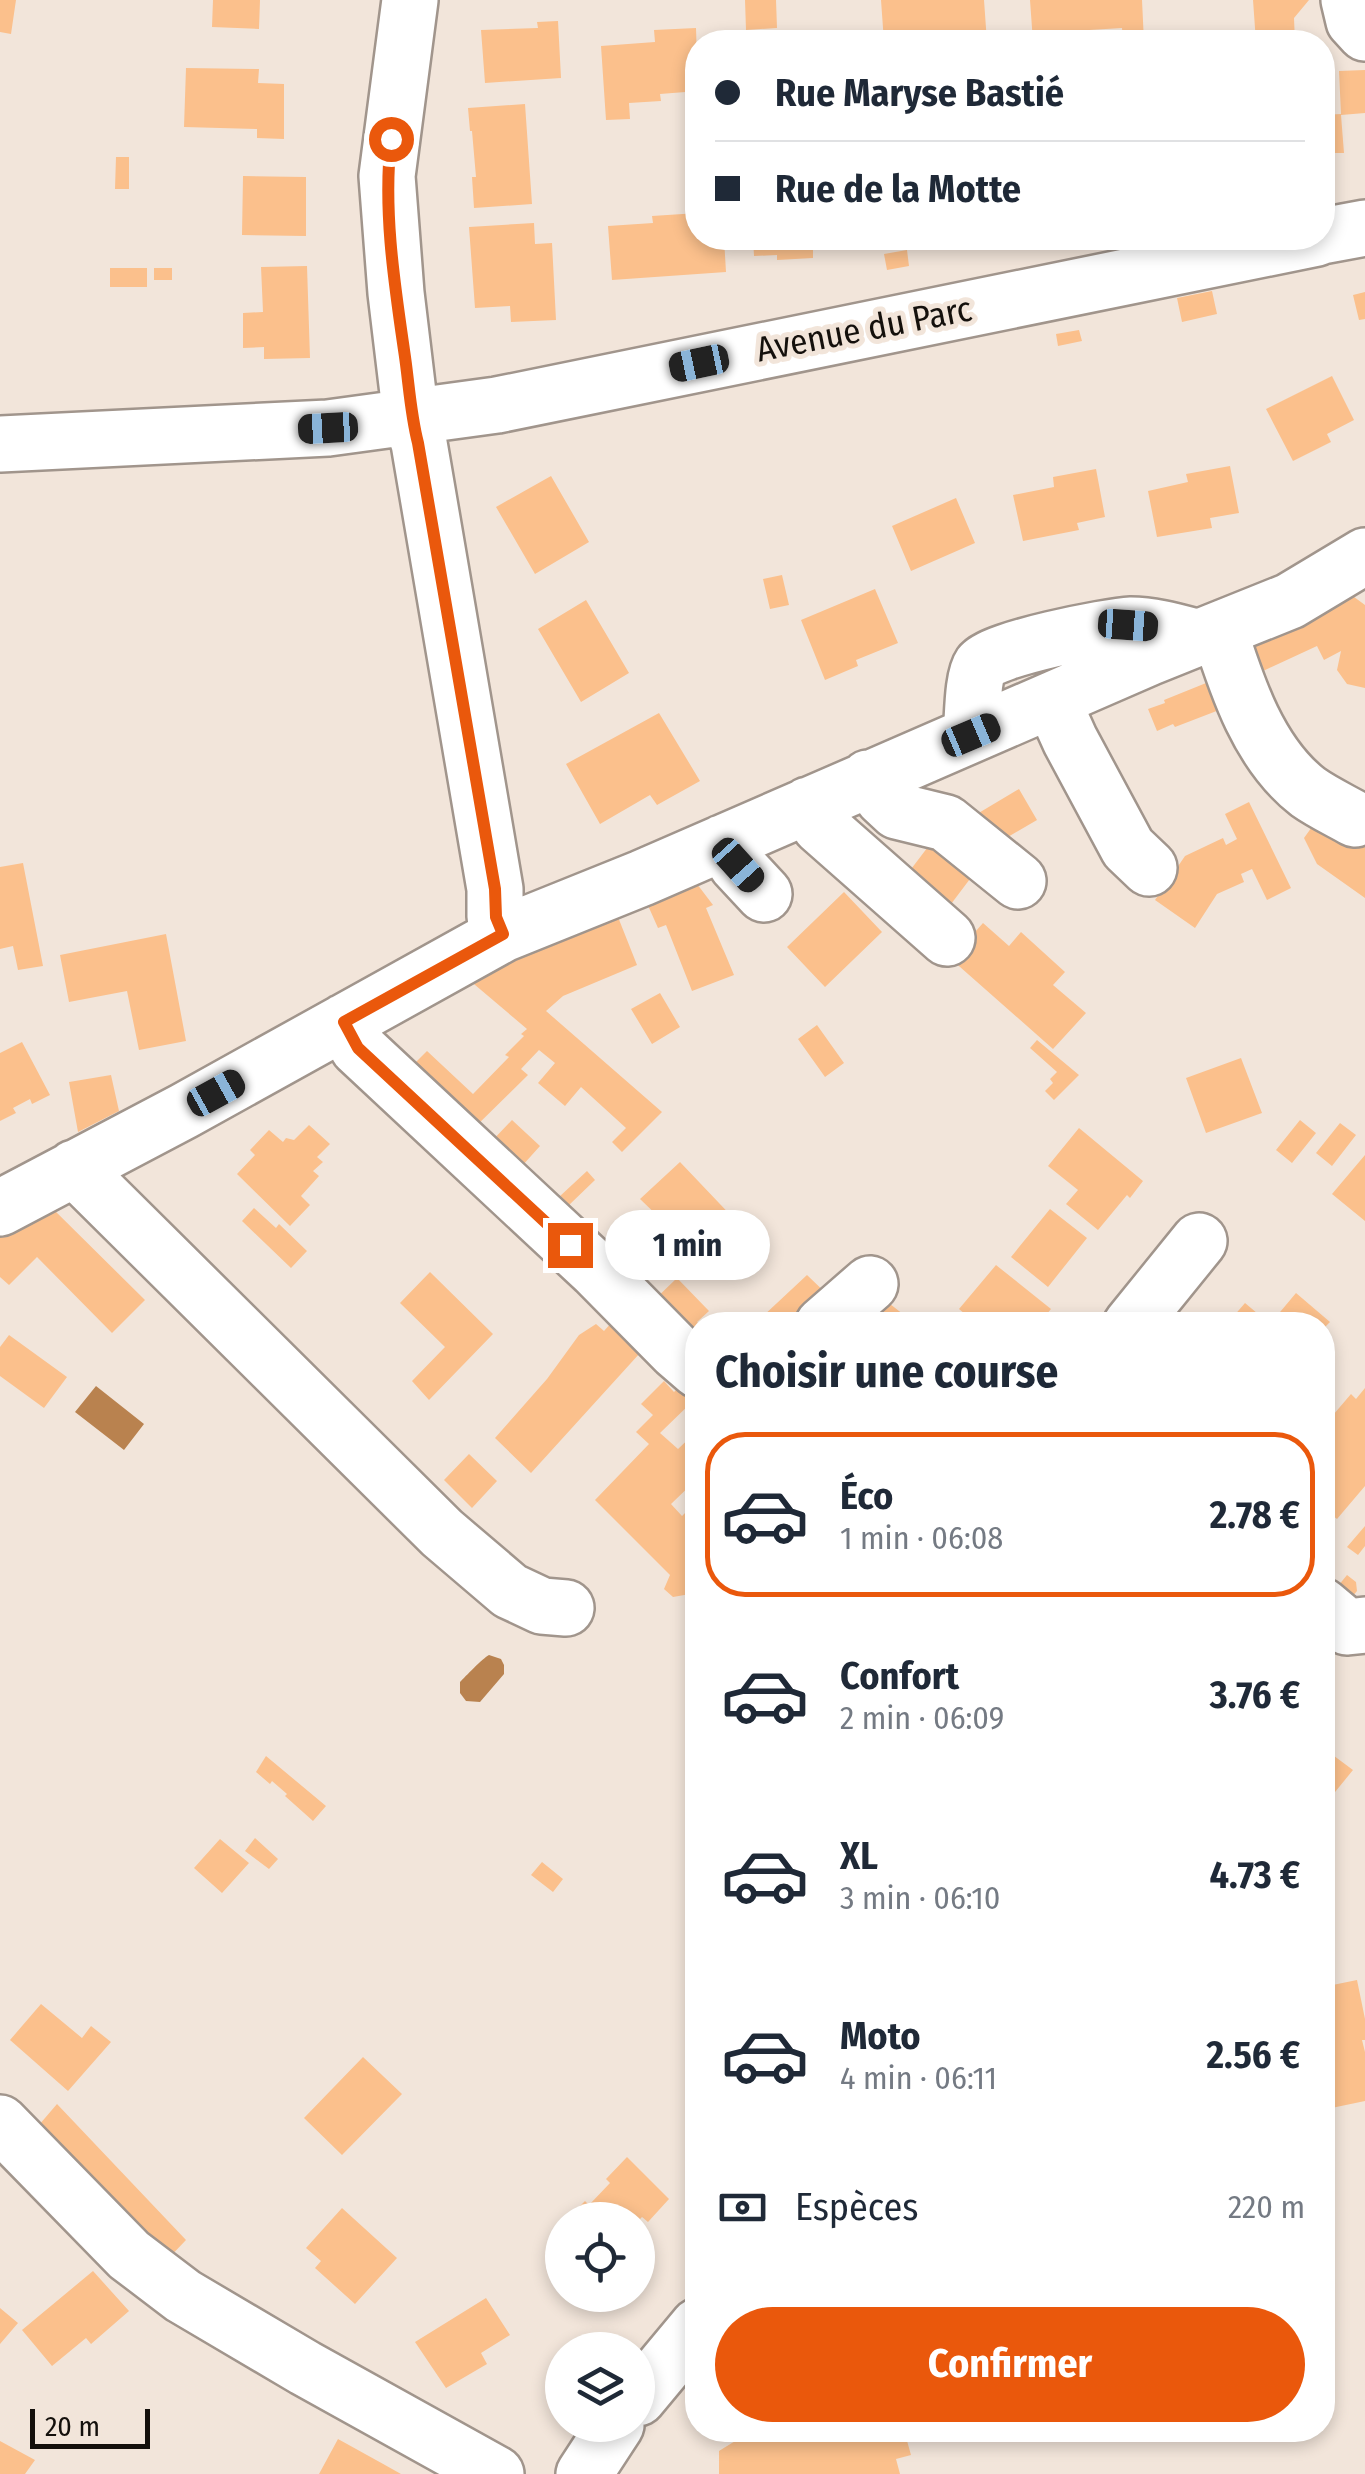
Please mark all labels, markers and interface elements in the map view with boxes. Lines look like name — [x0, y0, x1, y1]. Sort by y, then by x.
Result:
text: Rue Maryse Bastié — [775, 70, 1064, 116]
route start — [369, 117, 414, 162]
text: Rue de la Motte — [775, 166, 1021, 212]
street label: Avenue du Parc — [753, 288, 975, 370]
car — [667, 342, 731, 384]
car — [297, 411, 359, 445]
car — [1097, 608, 1159, 642]
car — [938, 709, 1004, 761]
car — [707, 833, 769, 897]
car — [182, 1065, 250, 1121]
callout: 1 min — [605, 1210, 770, 1280]
route end — [548, 1223, 593, 1268]
text: 1 min — [653, 1226, 722, 1264]
text: Choisir une course — [715, 1345, 1058, 1399]
icon: car — [720, 1470, 810, 1560]
text: Éco — [840, 1473, 893, 1519]
text: 2.78 € — [1210, 1492, 1300, 1538]
text: 1 min · 06:08 — [840, 1519, 1003, 1557]
icon: car — [720, 1650, 810, 1740]
text: Confort — [840, 1653, 959, 1699]
text: 3.76 € — [1210, 1672, 1300, 1718]
text: 2 min · 06:09 — [840, 1699, 1004, 1737]
icon: car — [720, 1830, 810, 1920]
text: XL — [840, 1833, 878, 1879]
text: 4.73 € — [1209, 1852, 1300, 1898]
text: 3 min · 06:10 — [840, 1879, 1000, 1917]
icon: car — [720, 2010, 810, 2100]
text: Moto — [840, 2013, 921, 2059]
text: 2.56 € — [1207, 2032, 1300, 2078]
text: 4 min · 06:11 — [840, 2059, 997, 2097]
icon: cash — [715, 2180, 770, 2235]
text: Espèces — [795, 2184, 918, 2230]
text: 220 m — [1228, 2188, 1305, 2226]
map controls — [545, 2202, 655, 2442]
button: locate — [545, 2202, 655, 2312]
button: Confirmer — [715, 2307, 1305, 2422]
button: layers — [545, 2332, 655, 2442]
scale bar — [30, 2404, 150, 2448]
text: 20 m — [45, 2410, 100, 2443]

